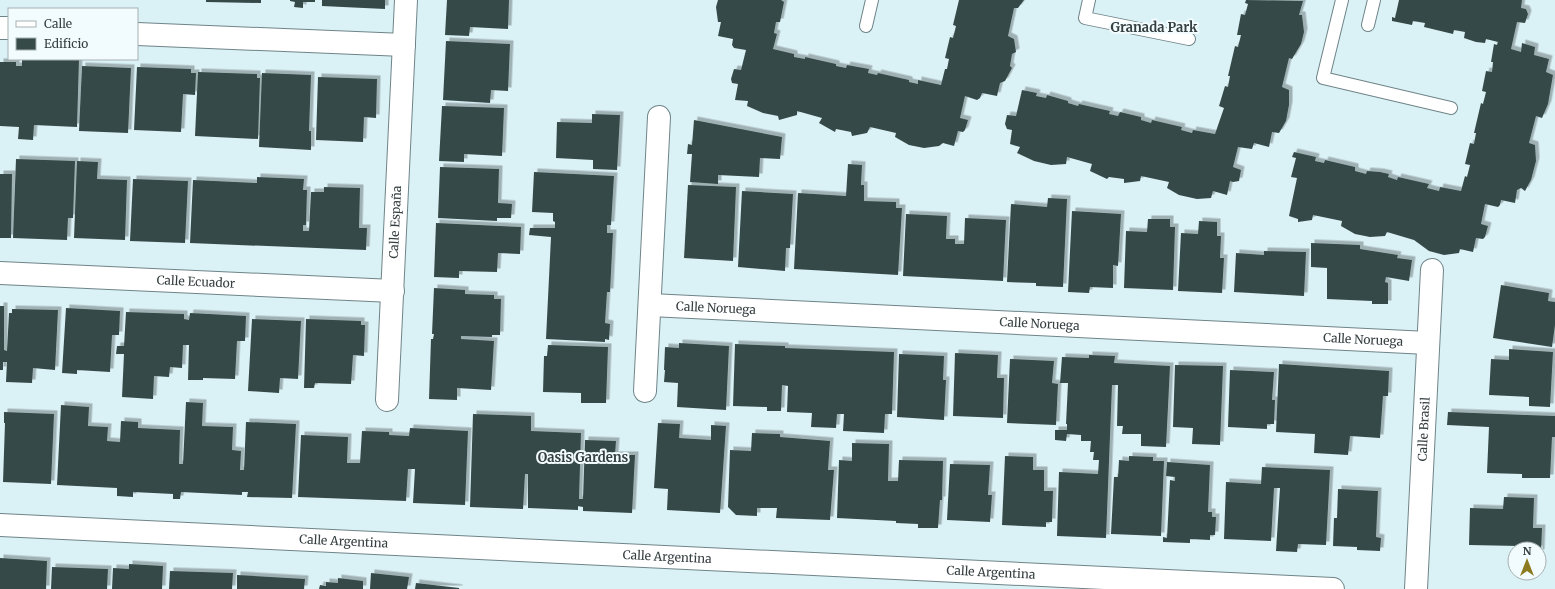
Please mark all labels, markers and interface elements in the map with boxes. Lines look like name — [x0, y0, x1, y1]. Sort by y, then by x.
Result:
legend — [8, 8, 138, 60]
text: Calle — [44, 16, 72, 31]
district label: Granada Park — [1111, 19, 1198, 36]
text: Edificio — [44, 36, 88, 51]
street label: Calle España — [386, 185, 404, 259]
street label: Calle Ecuador — [156, 272, 236, 291]
street label: Calle Noruega — [676, 298, 757, 317]
street label: Calle Noruega — [999, 314, 1080, 333]
street label: Calle Noruega — [1323, 330, 1404, 349]
street label: Calle Brasil — [1414, 396, 1433, 462]
district label: Oasis Gardens — [538, 449, 629, 466]
street label: Calle Argentina — [299, 531, 389, 551]
north arrow — [1507, 541, 1547, 581]
text: N — [1523, 544, 1532, 558]
street label: Calle Argentina — [622, 547, 713, 566]
street label: Calle Argentina — [946, 562, 1036, 582]

